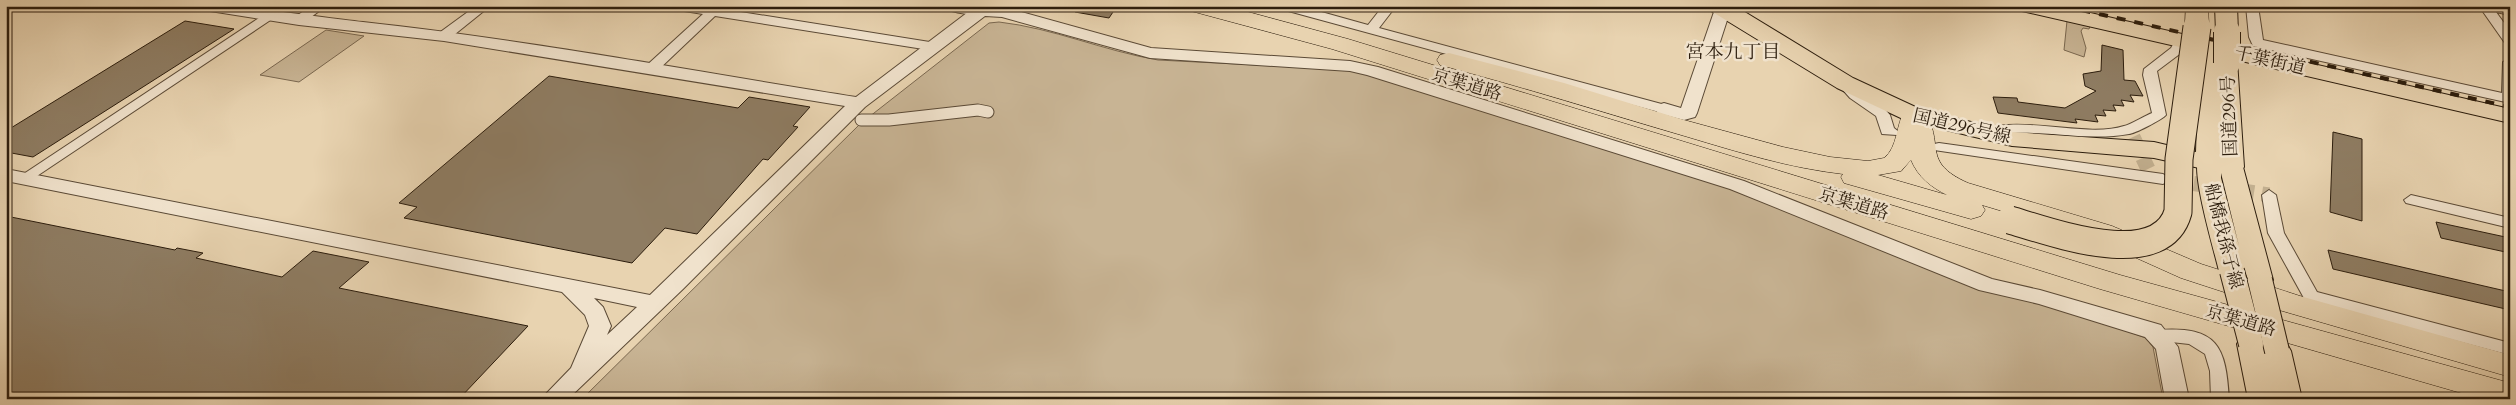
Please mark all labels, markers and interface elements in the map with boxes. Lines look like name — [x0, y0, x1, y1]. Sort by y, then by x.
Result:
district label: 宮本九丁目 — [1685, 39, 1781, 65]
street label: 千葉街道 — [2232, 40, 2308, 81]
street label: 京葉道路 — [1429, 62, 1505, 107]
street label: 国道296号 — [2216, 75, 2243, 157]
street label: 国道296号線 — [1911, 103, 2013, 150]
street label: 京葉道路 — [1816, 181, 1892, 226]
street label: 船橋我孫子線 — [2198, 181, 2249, 292]
street label: 京葉道路 — [2203, 299, 2279, 342]

